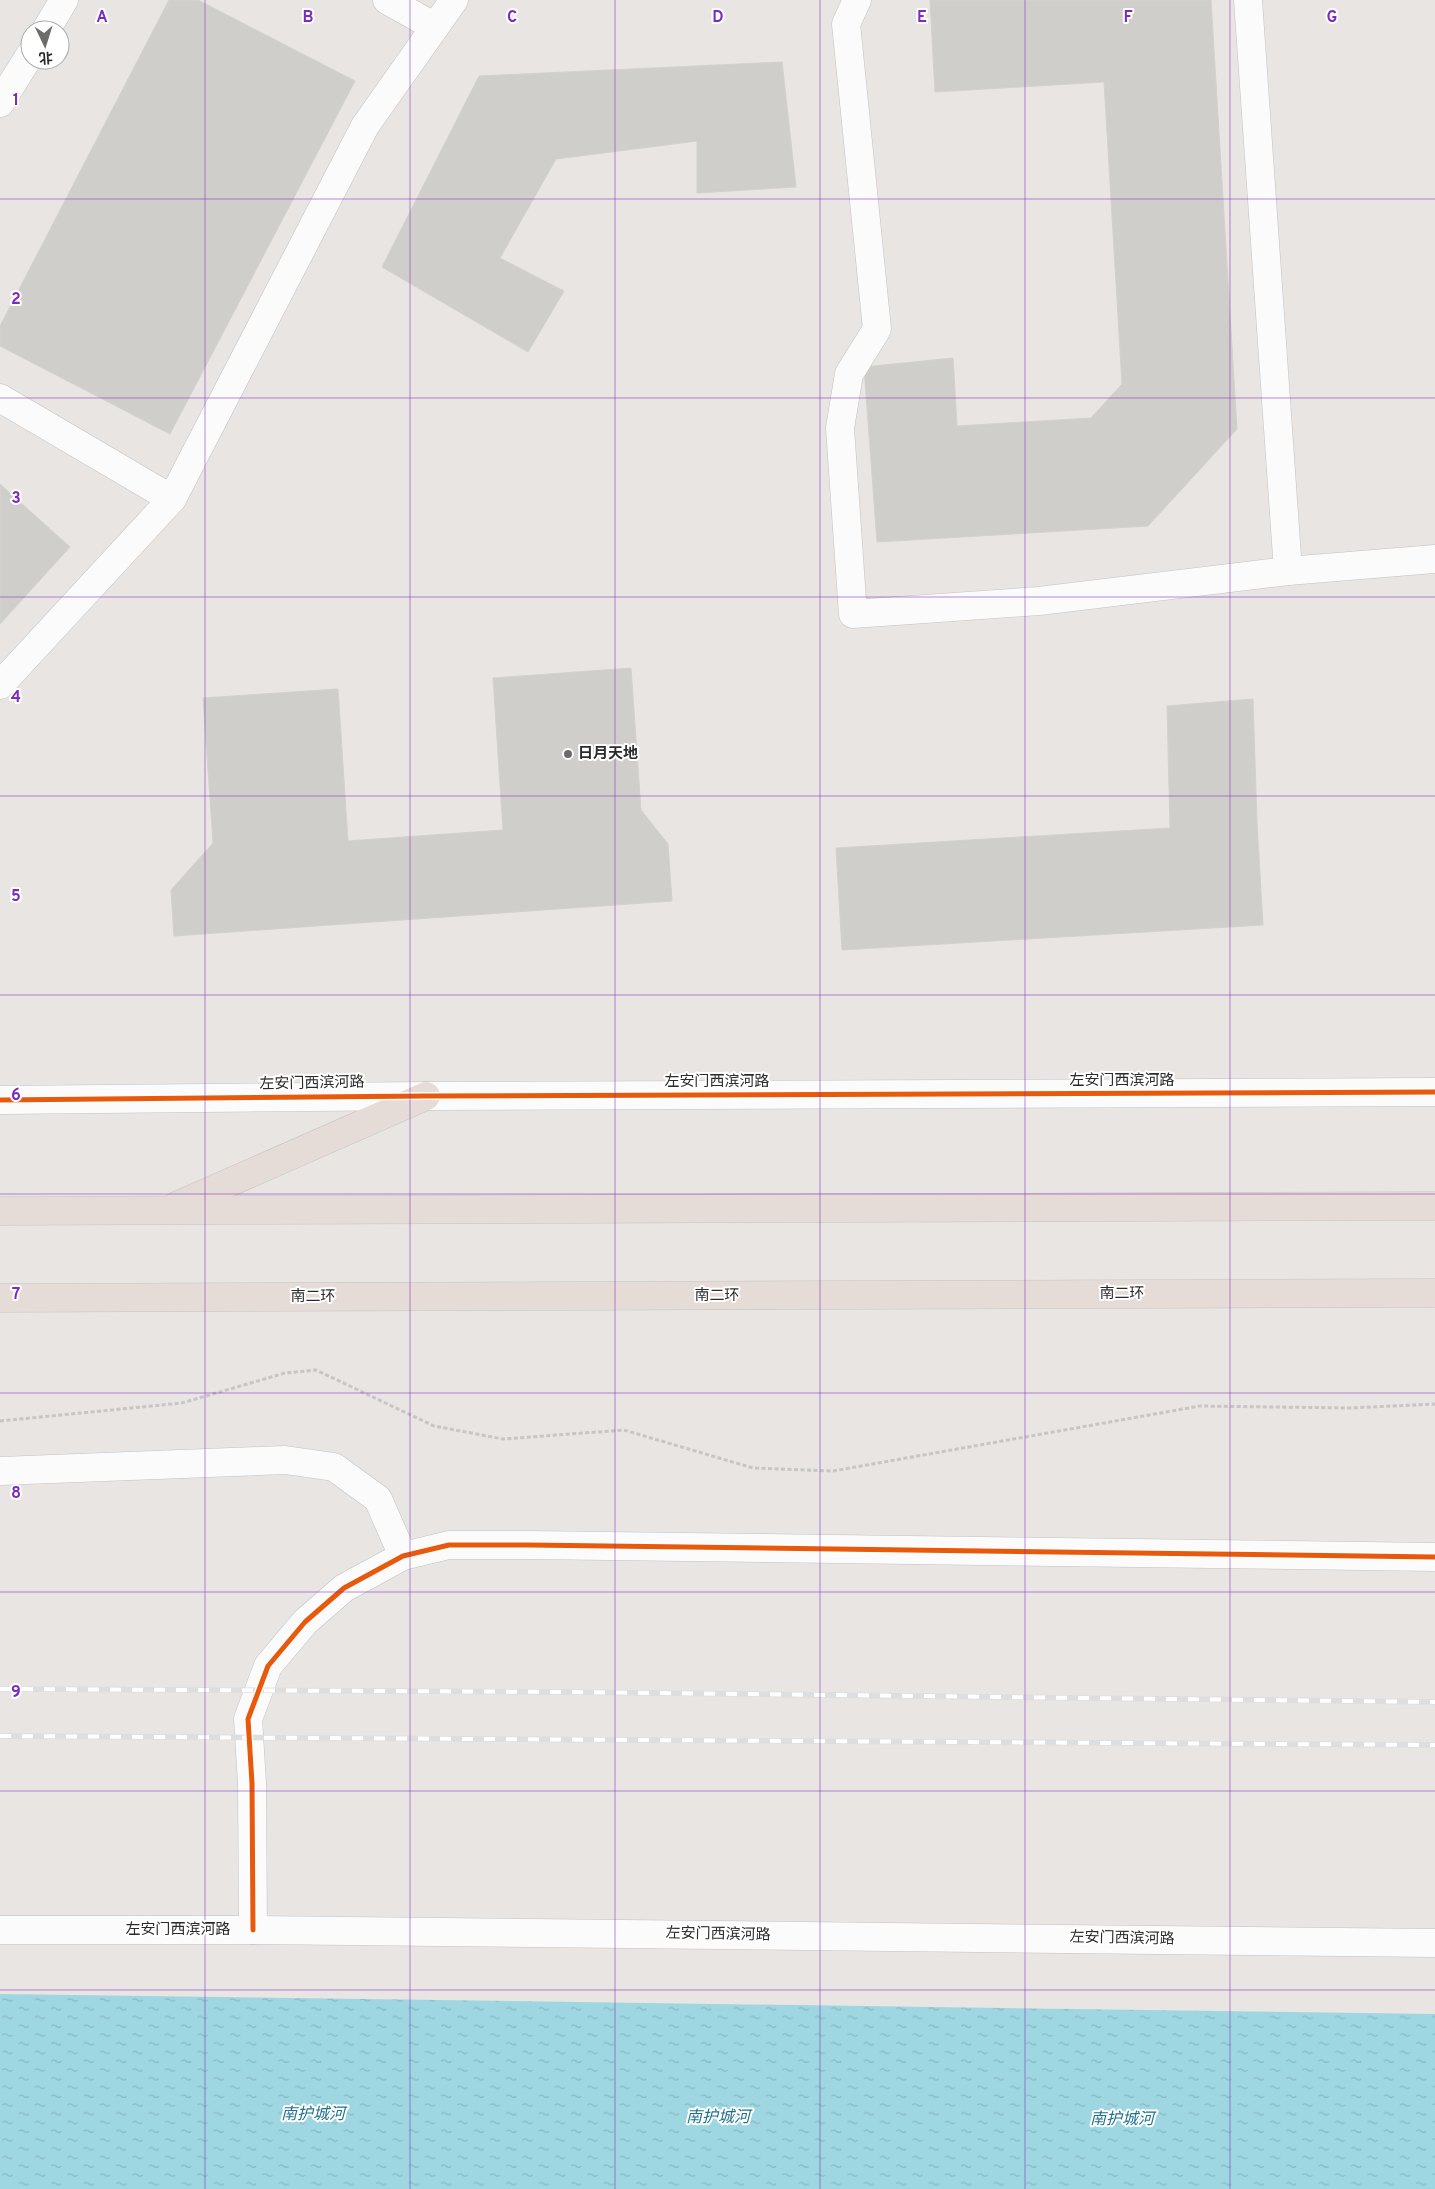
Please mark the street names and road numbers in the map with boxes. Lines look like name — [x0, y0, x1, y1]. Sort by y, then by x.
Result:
street label: 左安门西滨河路 — [1069, 1072, 1175, 1091]
street label: 左安门西滨河路 — [664, 1073, 770, 1092]
street label: 左安门西滨河路 — [259, 1074, 365, 1094]
street label: 南二环 — [1099, 1285, 1145, 1304]
street label: 南二环 — [694, 1287, 740, 1306]
street label: 南二环 — [290, 1288, 336, 1307]
street label: 左安门西滨河路 — [125, 1921, 231, 1940]
street label: 左安门西滨河路 — [665, 1925, 771, 1945]
street label: 左安门西滨河路 — [1069, 1929, 1175, 1949]

